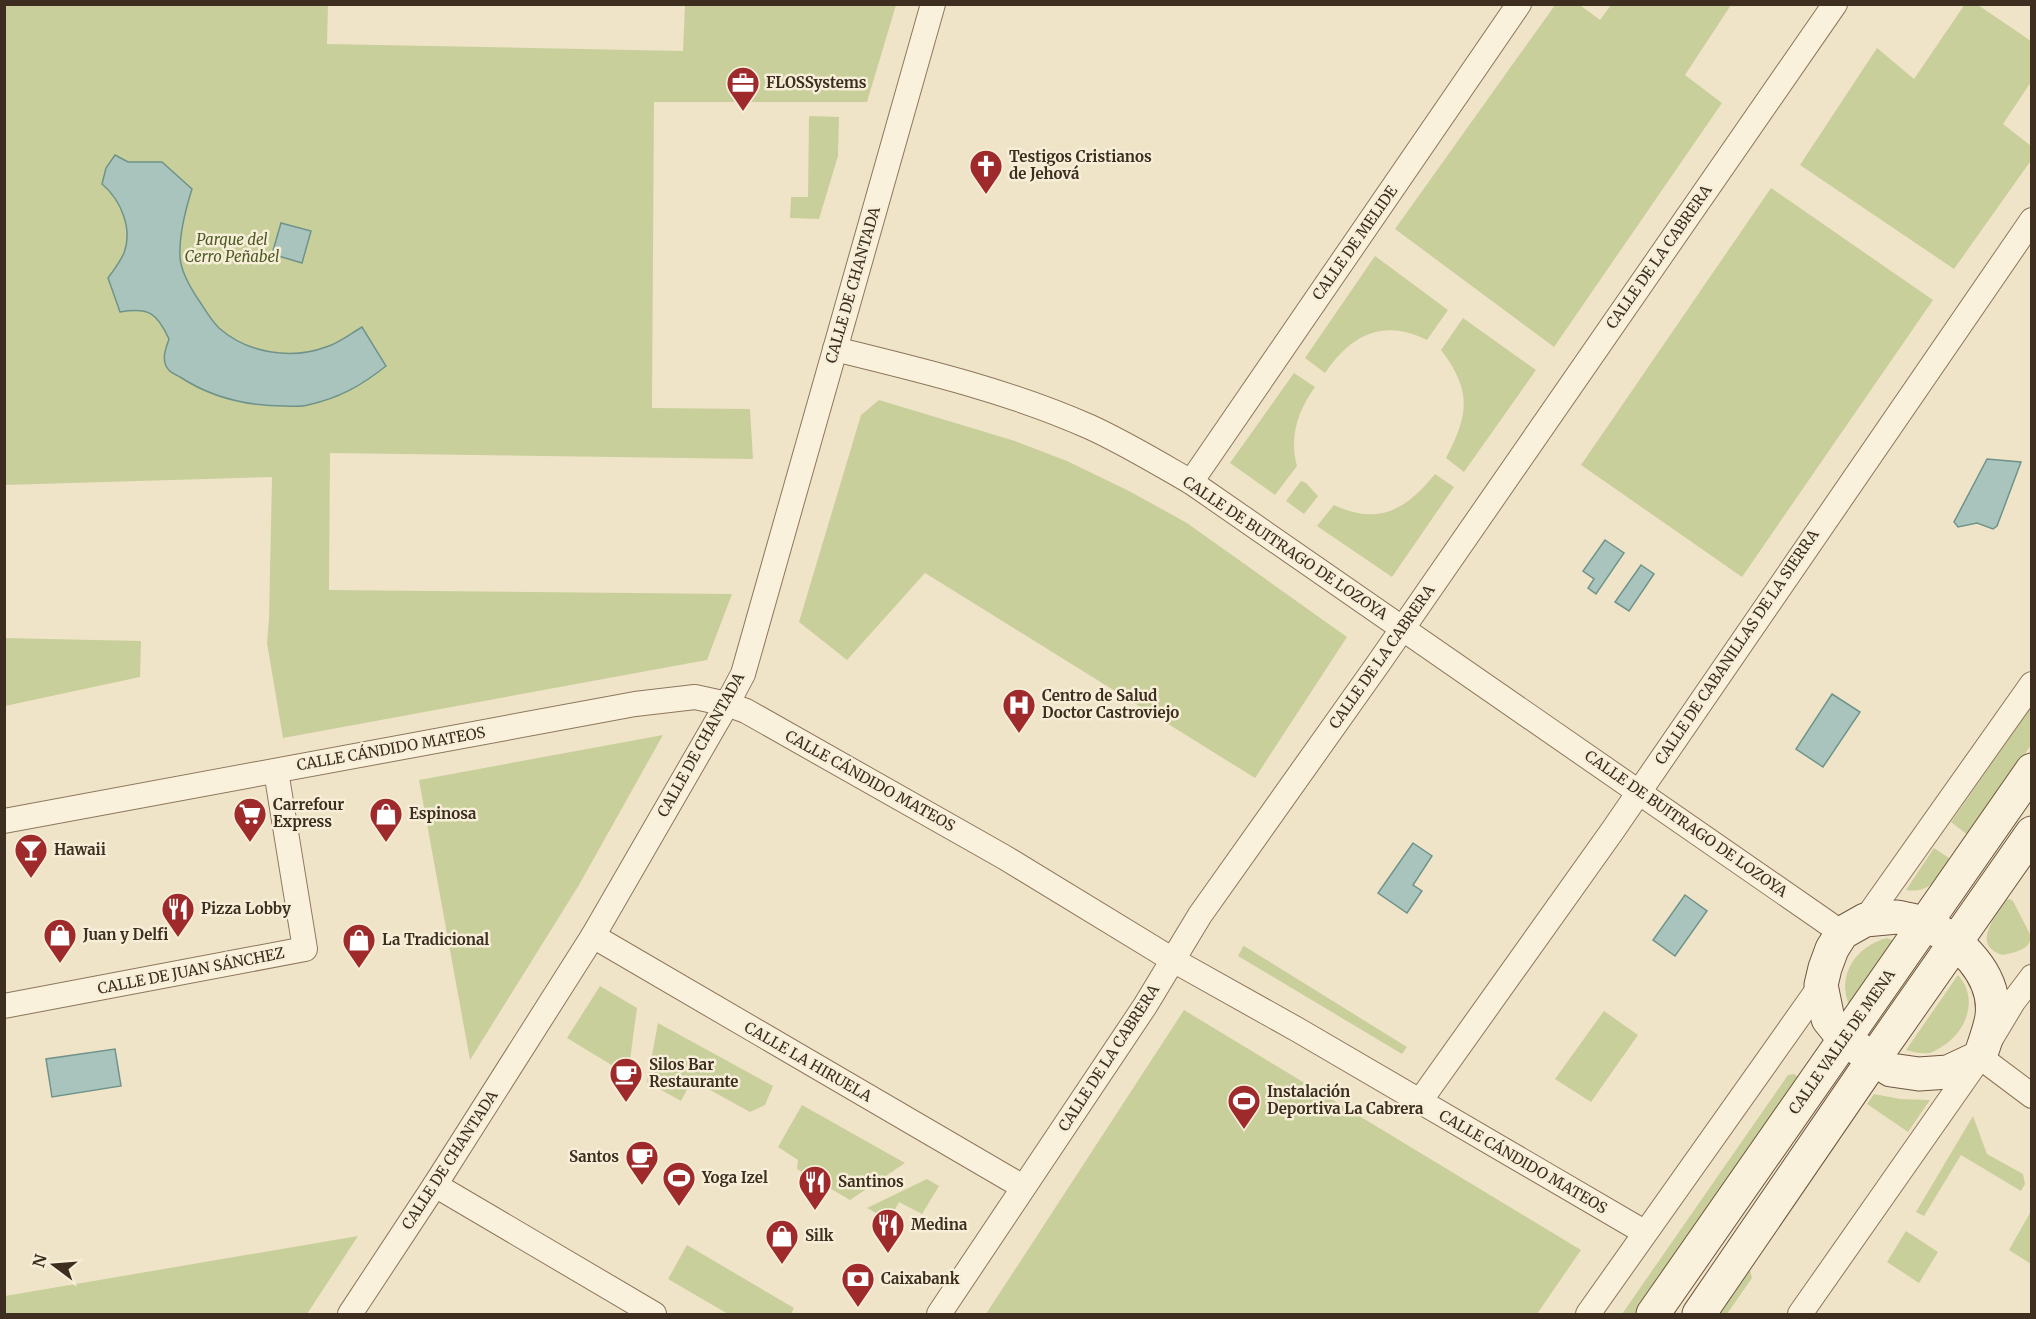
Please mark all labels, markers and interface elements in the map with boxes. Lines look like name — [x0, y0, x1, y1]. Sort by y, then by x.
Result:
office icon: FLOSSystems — [725, 65, 761, 112]
place label: FLOSSystems — [766, 73, 867, 92]
place label: Testigos Cristianos de Jehová — [1009, 147, 1152, 183]
church icon: Testigos Cristianos de Jehová — [968, 148, 1004, 195]
street label: CALLE DE MELIDE — [1308, 181, 1401, 304]
street label: CALLE DE LA CABRERA — [1602, 181, 1716, 332]
street label: CALLE DE CHANTADA — [821, 204, 884, 365]
park label: Parque del Cerro Peñabel — [185, 230, 279, 266]
street label: CALLE DE BUITRAGO DE LOZOYA — [1179, 472, 1392, 624]
street label: CALLE DE CABANILLAS DE LA SIERRA — [1651, 525, 1823, 768]
street label: CALLE DE LA CABRERA — [1325, 581, 1439, 732]
street label: CALLE DE CHANTADA — [653, 669, 748, 820]
place label: Centro de Salud Doctor Castroviejo — [1042, 686, 1179, 722]
hospital icon: Centro de Salud Doctor Castroviejo — [1001, 687, 1037, 734]
street label: CALLE CÁNDIDO MATEOS — [295, 722, 487, 774]
street label: CALLE CÁNDIDO MATEOS — [782, 725, 959, 835]
street label: CALLE DE BUITRAGO DE LOZOYA — [1581, 746, 1792, 901]
place label: Carrefour Express — [273, 795, 344, 831]
supermarket icon: Carrefour Express — [232, 796, 268, 843]
shop icon: Espinosa — [368, 796, 404, 843]
place label: Espinosa — [409, 804, 477, 823]
bar icon: Hawaii — [13, 832, 49, 879]
place label: Hawaii — [54, 840, 106, 859]
restaurant icon: Pizza Lobby — [160, 891, 196, 938]
place label: Pizza Lobby — [201, 899, 291, 918]
shop icon: Juan y Delfi — [42, 917, 78, 964]
shop icon: La Tradicional — [341, 922, 377, 969]
place label: Juan y Delfi — [82, 925, 168, 944]
place label: La Tradicional — [382, 930, 489, 949]
street label: CALLE DE JUAN SÁNCHEZ — [96, 942, 286, 998]
street label: CALLE VALLE DE MENA — [1784, 965, 1899, 1118]
street label: CALLE DE LA CABRERA — [1054, 980, 1163, 1135]
street label: CALLE LA HIRUELA — [741, 1017, 876, 1106]
place label: Silos Bar Restaurante — [649, 1055, 738, 1091]
cafe icon: Silos Bar Restaurante — [608, 1056, 644, 1103]
place label: Instalación Deportiva La Cabrera — [1267, 1082, 1424, 1118]
sports icon: Instalación Deportiva La Cabrera — [1226, 1083, 1262, 1130]
street label: CALLE DE CHANTADA — [398, 1086, 502, 1233]
street label: CALLE CÁNDIDO MATEOS — [1436, 1105, 1611, 1218]
cafe icon: Santos — [624, 1139, 660, 1186]
place label: Santos — [569, 1147, 619, 1166]
sports icon: Yoga Izel — [661, 1160, 697, 1207]
restaurant icon: Santinos — [797, 1164, 833, 1211]
place label: Yoga Izel — [701, 1168, 768, 1187]
place label: Santinos — [838, 1172, 904, 1191]
restaurant icon: Medina — [870, 1207, 906, 1254]
place label: Medina — [911, 1215, 968, 1234]
shop icon: Silk — [764, 1218, 800, 1265]
place label: Silk — [805, 1226, 834, 1245]
north arrow — [24, 1235, 84, 1295]
text: N — [28, 1252, 51, 1270]
bank icon: Caixabank — [840, 1261, 876, 1308]
place label: Caixabank — [881, 1269, 960, 1288]

